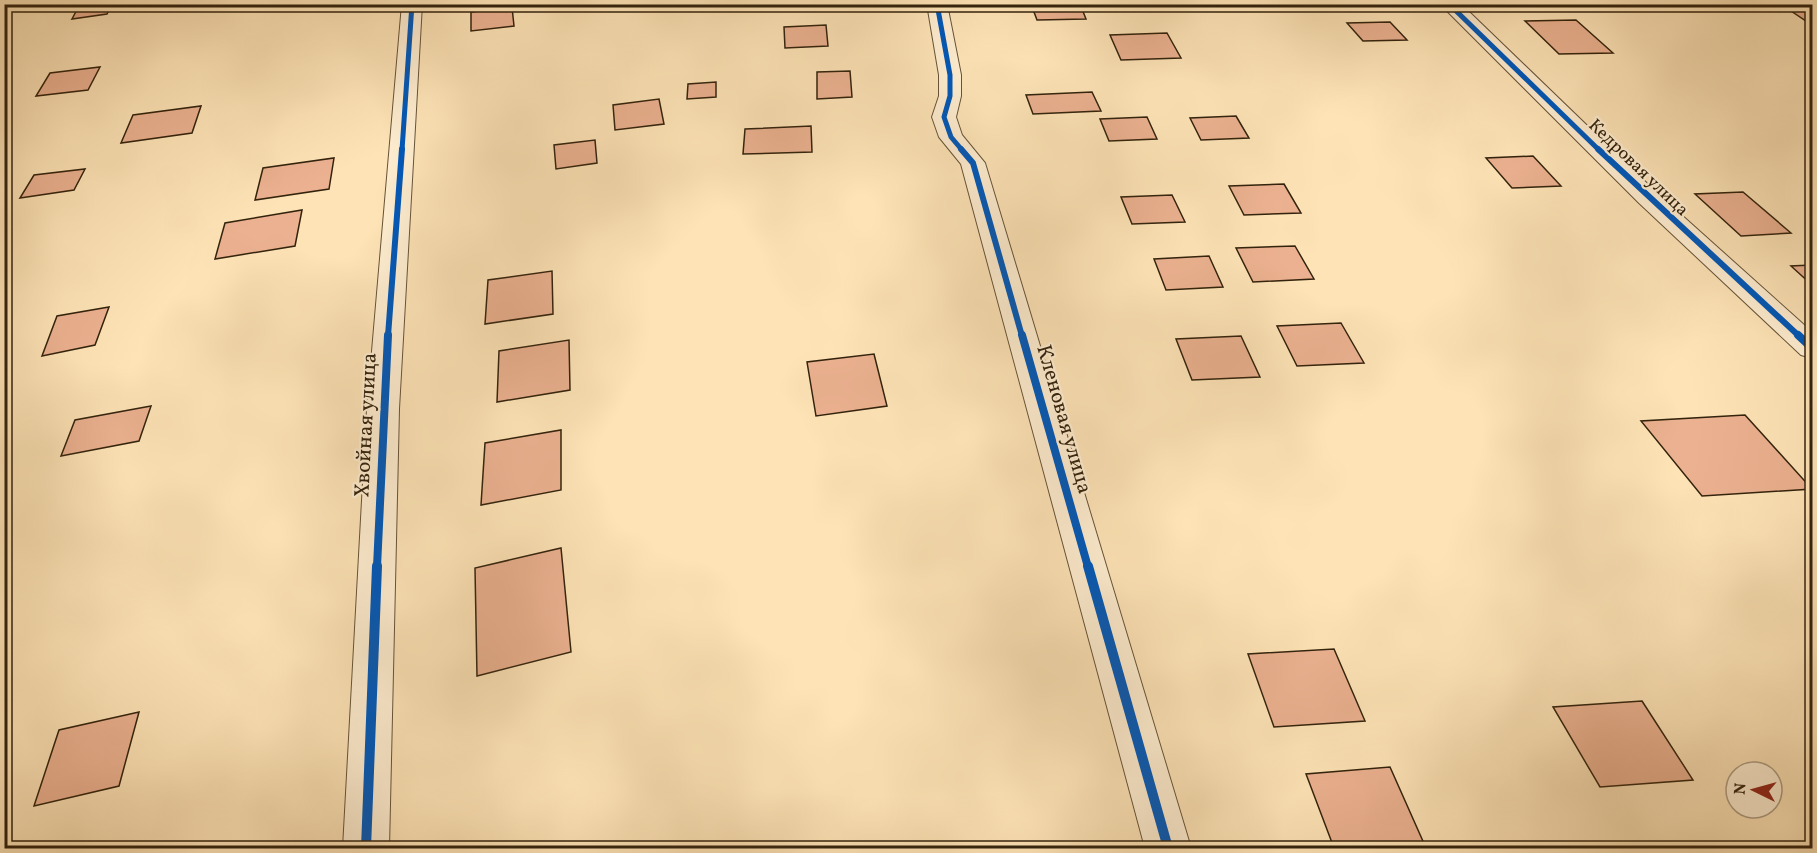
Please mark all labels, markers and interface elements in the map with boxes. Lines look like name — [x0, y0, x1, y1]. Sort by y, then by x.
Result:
street label: Кедровая улица — [1582, 114, 1694, 223]
street label: Кленовая улица — [1028, 342, 1099, 497]
street label: Хвойная улица — [348, 352, 385, 498]
north arrow — [1724, 760, 1784, 820]
text: N — [1730, 782, 1753, 796]

